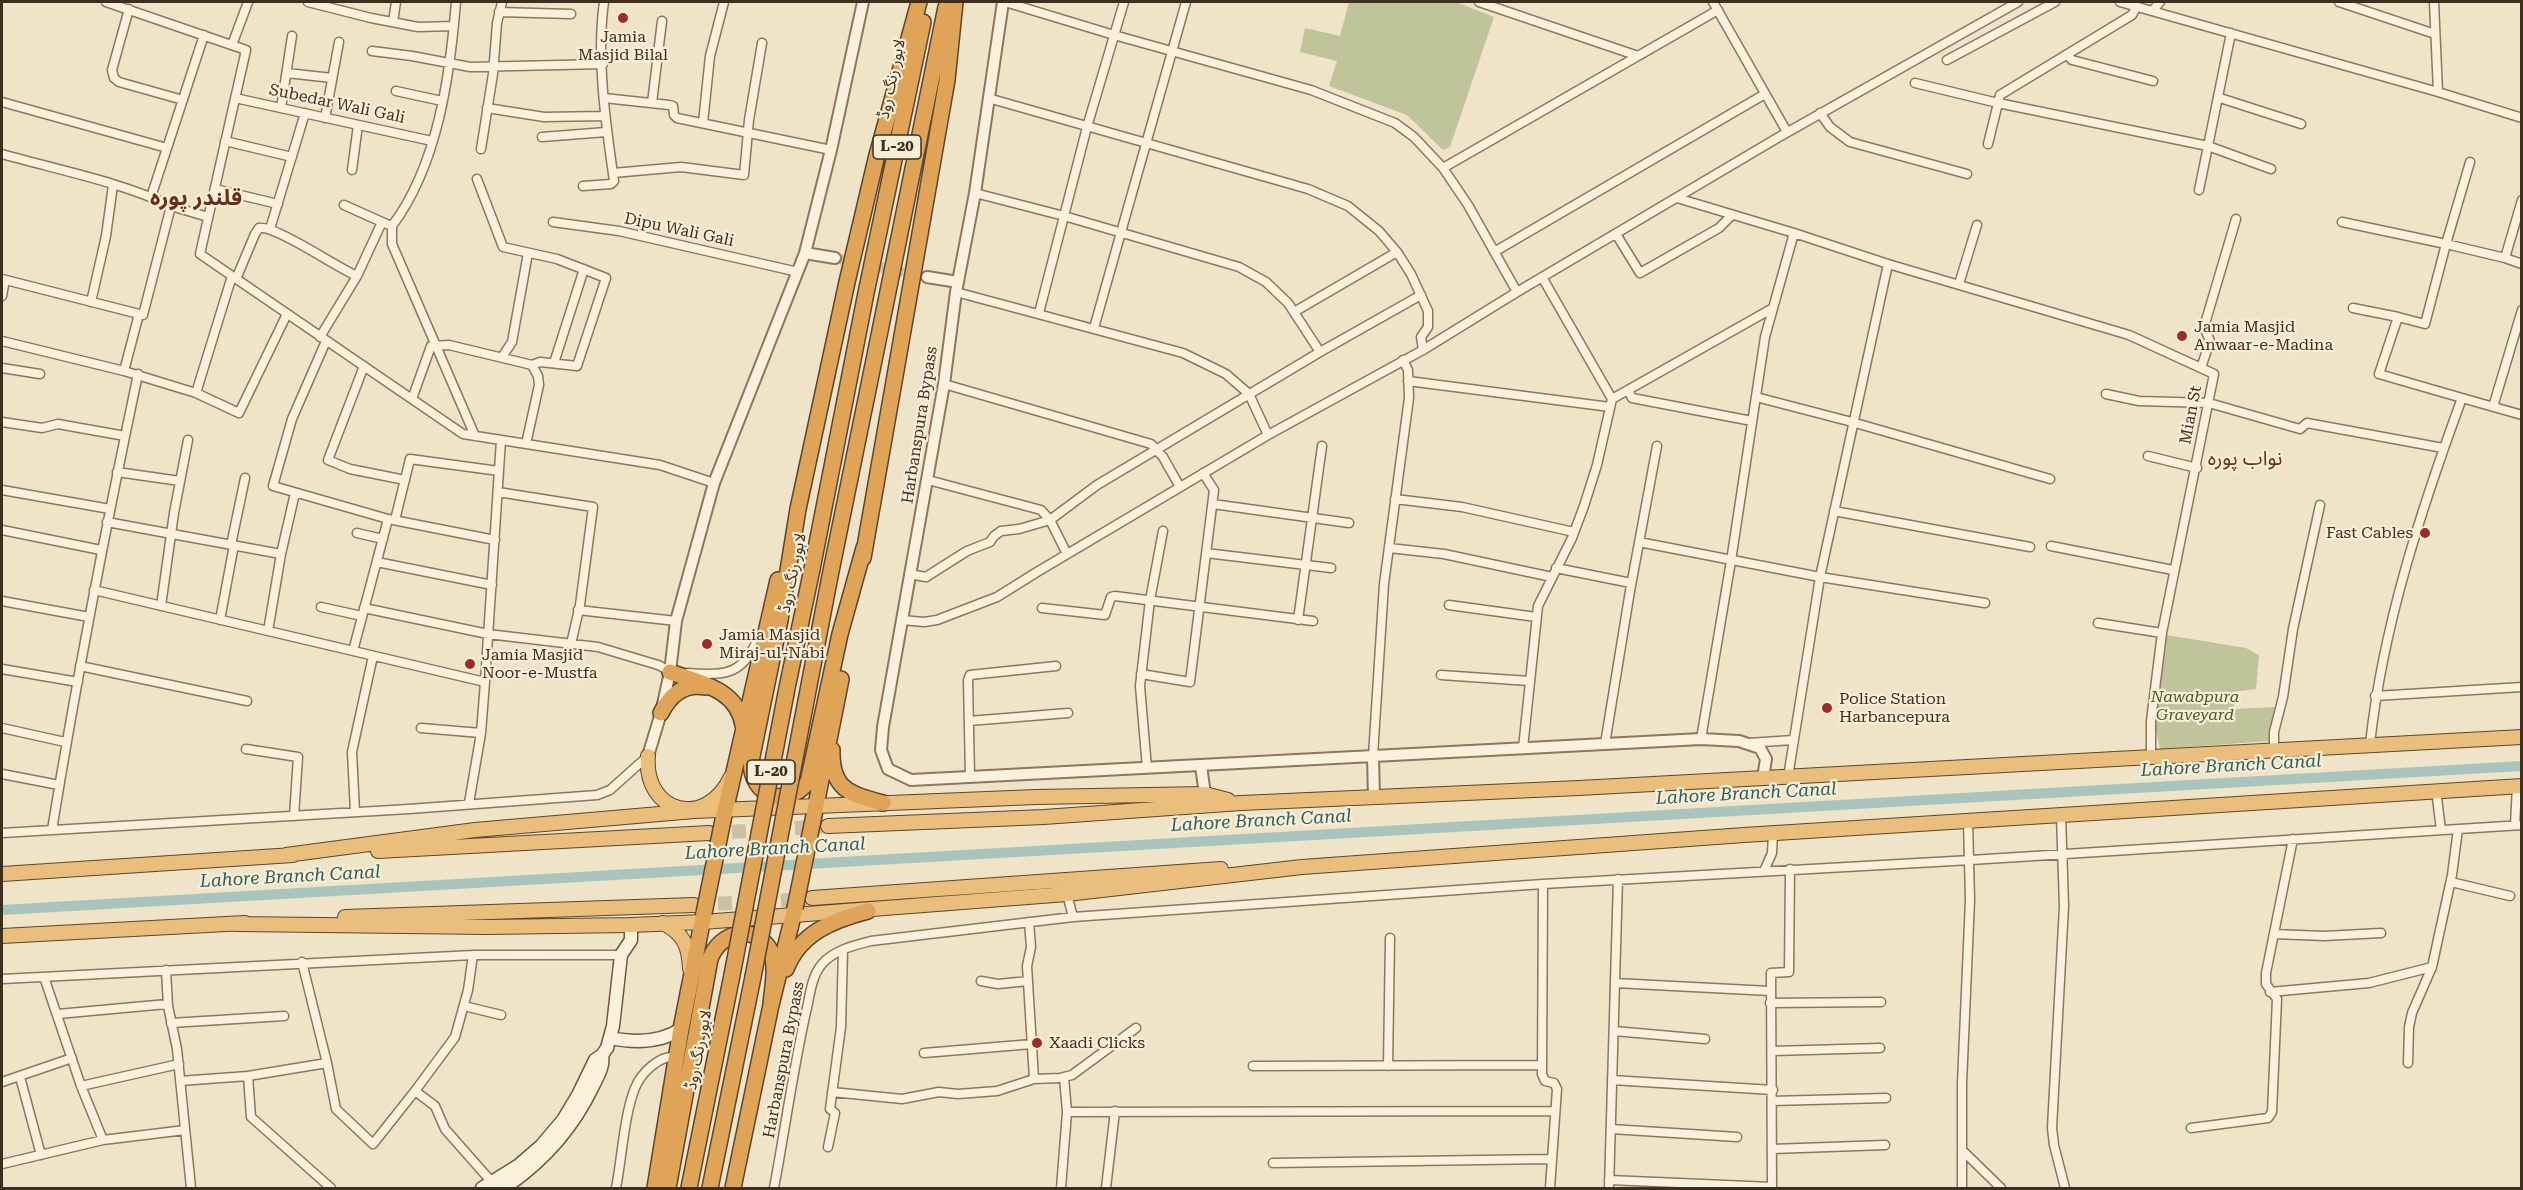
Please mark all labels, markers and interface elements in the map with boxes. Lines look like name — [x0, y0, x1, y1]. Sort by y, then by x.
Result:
marker: Jamia Masjid Bilal — [616, 11, 630, 25]
place label: Jamia Masjid Bilal — [578, 27, 668, 65]
street label: لاہور رنگ روڈ — [874, 37, 910, 121]
street label: Subedar Wali Gali — [267, 80, 407, 128]
road number: L-20 — [873, 135, 921, 159]
district label: قلندر پورہ — [150, 186, 242, 212]
street label: Dipu Wali Gali — [622, 209, 736, 251]
place label: Jamia Masjid Anwaar-e-Madina — [2194, 317, 2333, 355]
marker: Jamia Masjid Anwaar-e-Madina — [2175, 329, 2189, 343]
street label: Harbanspura Bypass — [898, 345, 942, 505]
street label: Mian St — [2176, 384, 2206, 446]
district label: نواب پورہ — [2208, 447, 2282, 471]
place label: Fast Cables — [2326, 523, 2413, 543]
marker: Fast Cables — [2418, 526, 2432, 540]
street label: لاہور رنگ روڈ — [775, 531, 811, 615]
place label: Jamia Masjid Miraj-ul-Nabi — [719, 625, 825, 663]
marker: Jamia Masjid Miraj-ul-Nabi — [700, 637, 714, 651]
place label: Jamia Masjid Noor-e-Mustfa — [482, 645, 597, 683]
marker: Jamia Masjid Noor-e-Mustfa — [463, 657, 477, 671]
park label: Nawabpura Graveyard — [2151, 687, 2239, 725]
place label: Police Station Harbancepura — [1839, 689, 1950, 727]
marker: Police Station Harbancepura — [1820, 701, 1834, 715]
water label: Lahore Branch Canal — [2140, 750, 2322, 782]
road number: L-20 — [747, 760, 795, 784]
water label: Lahore Branch Canal — [1655, 778, 1837, 810]
water label: Lahore Branch Canal — [1170, 805, 1352, 837]
water label: Lahore Branch Canal — [684, 833, 866, 865]
water label: Lahore Branch Canal — [199, 861, 381, 893]
street label: Harbanspura Bypass — [759, 980, 809, 1140]
street label: لاہور رنگ روڈ — [682, 1008, 716, 1092]
place label: Xaadi Clicks — [1049, 1033, 1145, 1053]
marker: Xaadi Clicks — [1030, 1036, 1044, 1050]

